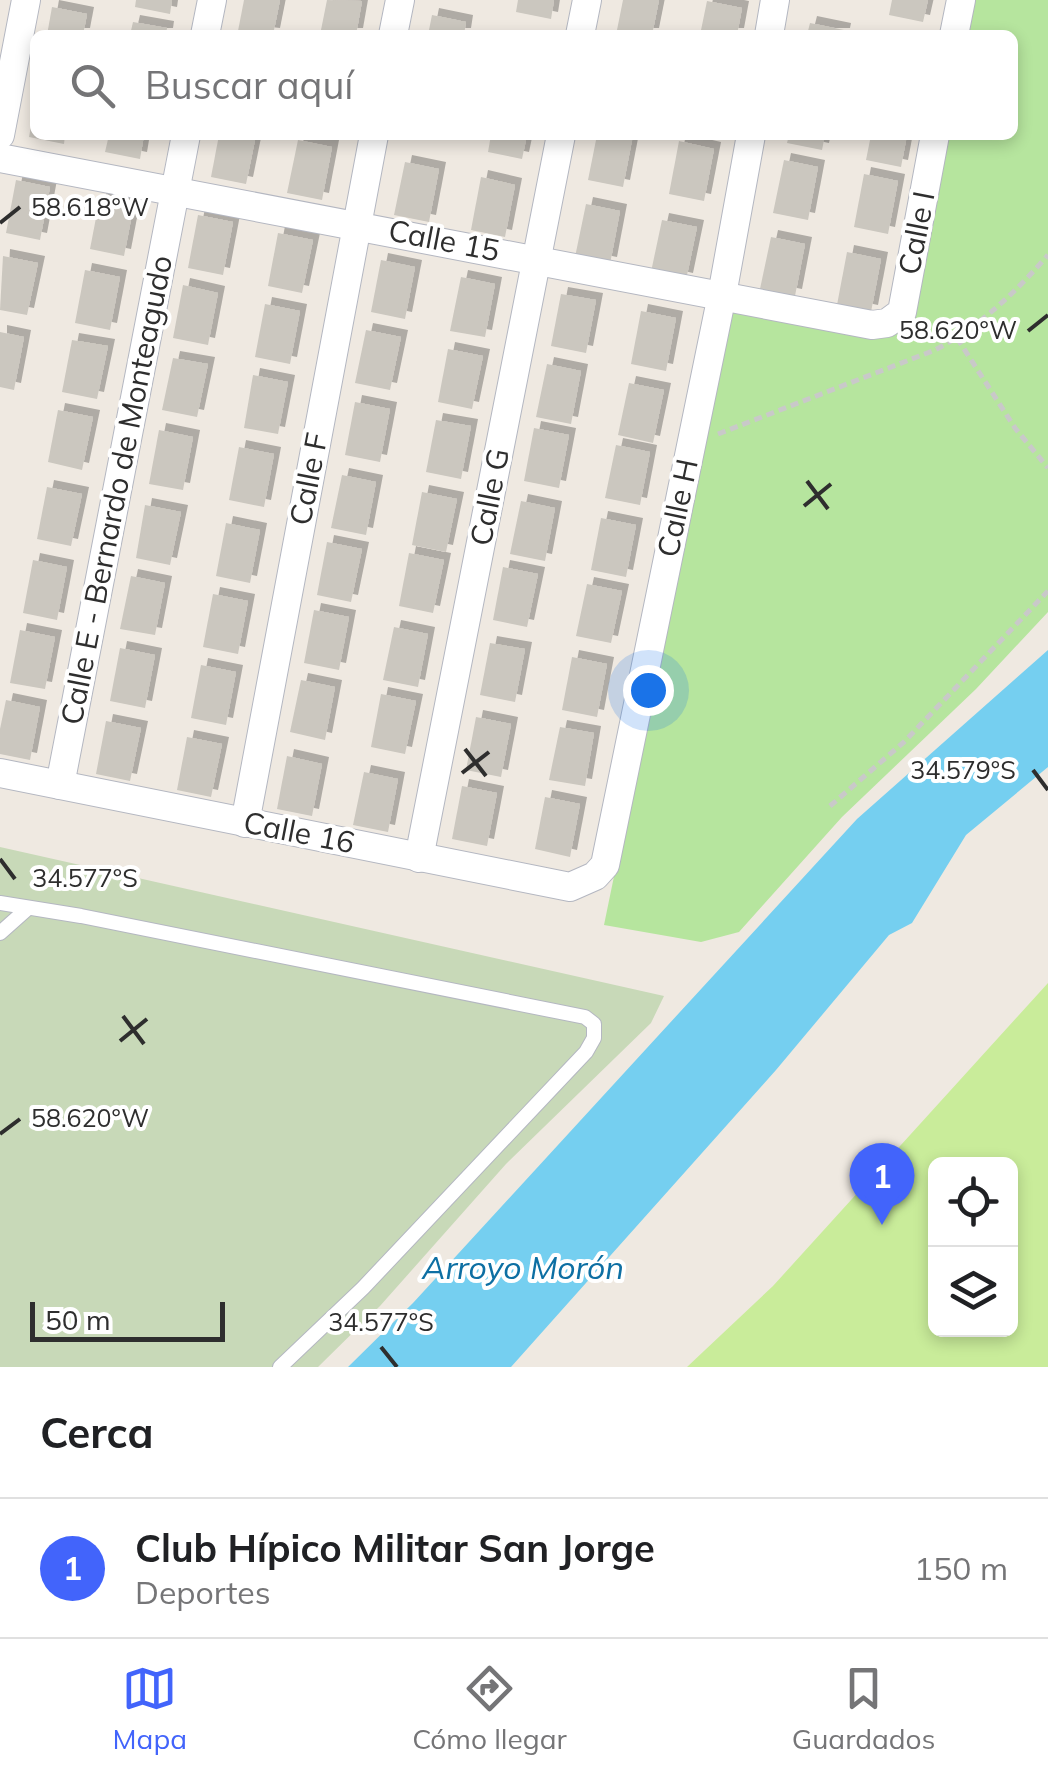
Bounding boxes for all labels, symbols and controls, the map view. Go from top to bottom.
search box [30,30,1018,140]
icon: search [65,58,120,113]
text: Buscar aquí [145,61,353,109]
street label: Calle I [889,188,943,278]
text: 58.618°W [31,191,149,222]
street label: Calle 15 [385,211,503,269]
street label: Calle E - Bernardo de Monteagudo [52,252,180,728]
text: 58.620°W [899,314,1017,345]
street label: Calle F [280,429,336,528]
street label: Calle G [461,445,517,549]
street label: Calle H [648,455,706,560]
your location [623,665,674,716]
text: 34.579°S [910,754,1016,785]
street label: Calle 16 [240,803,358,861]
text: 34.577°S [32,862,138,893]
text: 58.620°W [31,1102,149,1133]
pin: 1 [850,1142,914,1225]
map controls [928,1157,1018,1337]
button: locate [928,1157,1018,1247]
water label: Arroyo Morón [421,1247,624,1287]
button: layers [928,1247,1018,1337]
scale bar [30,1297,225,1342]
text: 50 m [45,1302,111,1337]
text: 34.577°S [328,1306,434,1337]
text: Cerca [40,1406,154,1459]
text: Club Hípico Militar San Jorge [135,1524,655,1572]
text: 1 [63,1548,82,1588]
text: 150 m [914,1548,1008,1588]
text: Deportes [135,1572,271,1612]
tab: Mapa [113,1661,187,1756]
tab: Cómo llegar [412,1661,567,1756]
tab: Guardados [792,1661,935,1756]

